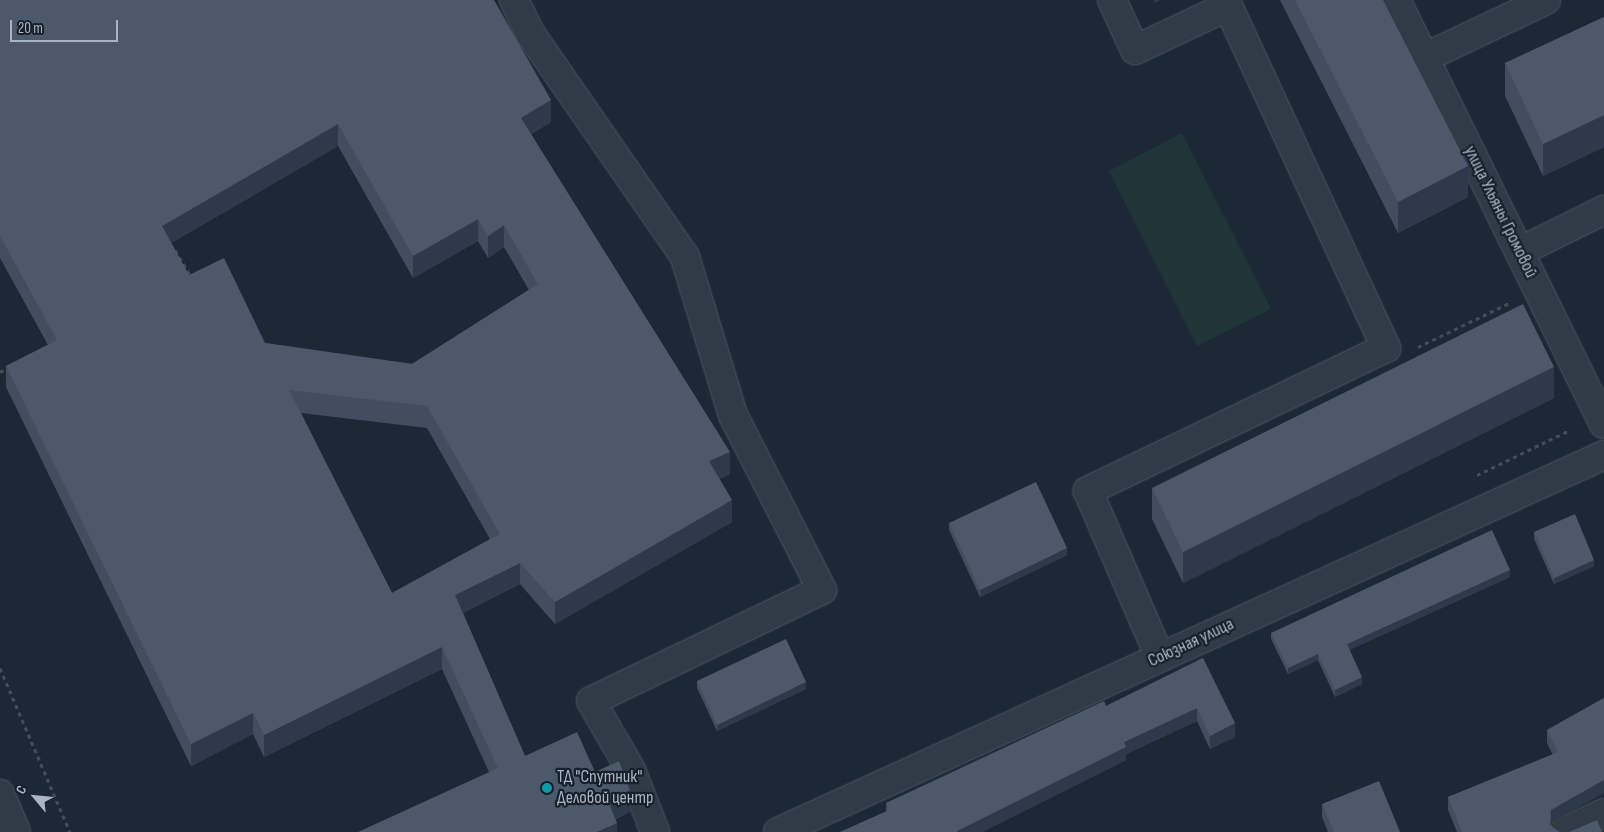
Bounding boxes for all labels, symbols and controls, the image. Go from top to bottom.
scale bar [12,10,120,42]
text: 20 m [18,19,43,38]
street label: улица Ульяны Громовой [1459,142,1541,282]
street label: Союзная улица [1145,614,1237,672]
place label: ТД "Спутник" Деловой центр [557,767,653,810]
north arrow [10,772,60,822]
marker: ТД "Спутник" Деловой центр [541,782,553,794]
text: С [12,783,31,797]

